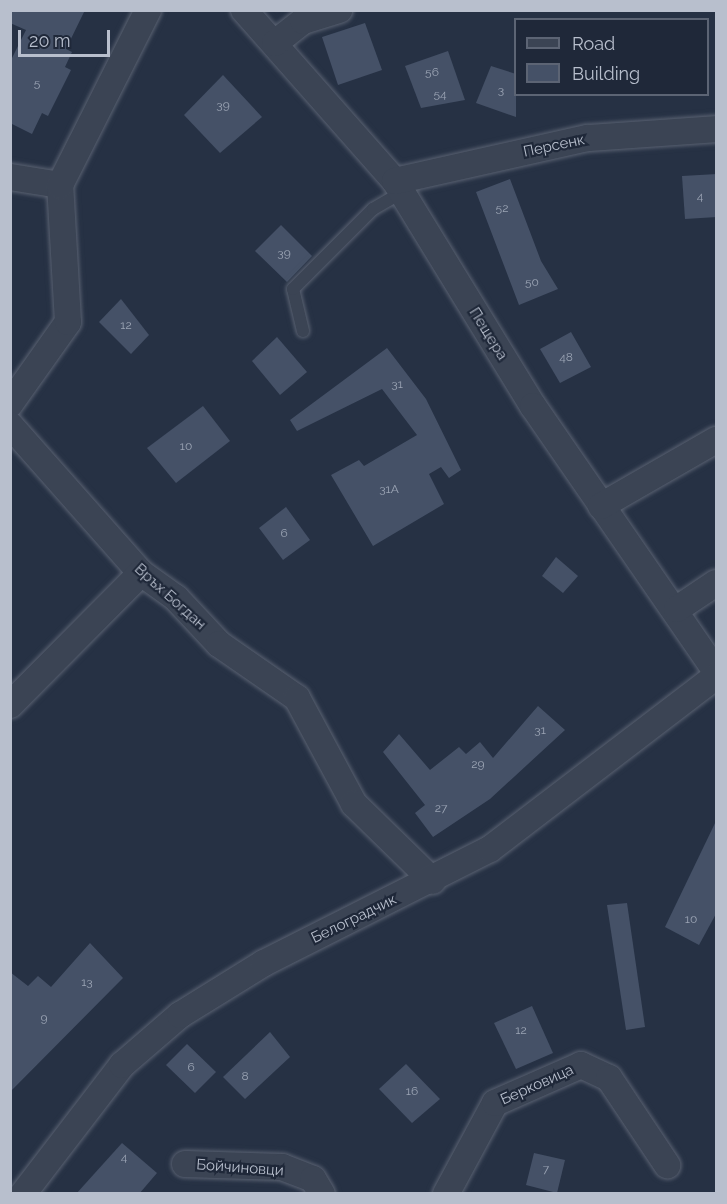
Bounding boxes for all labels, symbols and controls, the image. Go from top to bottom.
scale bar [21,18,112,56]
legend [514,18,709,96]
text: 20 m [29,30,71,51]
text: Road [572,33,615,54]
text: Building [572,63,640,84]
house number: 56 [425,66,439,80]
house number: 5 [34,77,40,91]
house number: 3 [498,84,504,98]
house number: 54 [433,88,447,102]
house number: 39 [216,99,230,113]
street label: Персенк [522,131,586,161]
house number: 4 [697,190,703,204]
house number: 52 [496,202,508,216]
house number: 39 [277,247,291,261]
house number: 50 [525,276,539,290]
street label: Пещера [465,305,511,363]
house number: 12 [120,319,132,333]
house number: 48 [559,351,573,365]
house number: 31 [391,378,403,392]
house number: 10 [180,440,192,454]
house number: 31А [379,483,399,497]
house number: 6 [280,527,288,541]
street label: Връх Богдан [131,560,209,634]
house number: 31 [534,724,546,738]
house number: 29 [471,758,485,772]
house number: 27 [435,802,447,816]
street label: Белоградчик [308,891,400,947]
house number: 10 [685,913,697,927]
house number: 13 [81,976,93,990]
house number: 9 [40,1012,48,1026]
house number: 12 [515,1024,527,1038]
house number: 6 [187,1061,195,1075]
street label: Берковица [498,1061,576,1109]
house number: 8 [241,1070,249,1084]
house number: 16 [406,1085,418,1099]
house number: 4 [121,1151,127,1165]
street label: Бойчиновци [196,1156,284,1180]
house number: 7 [543,1163,549,1177]

